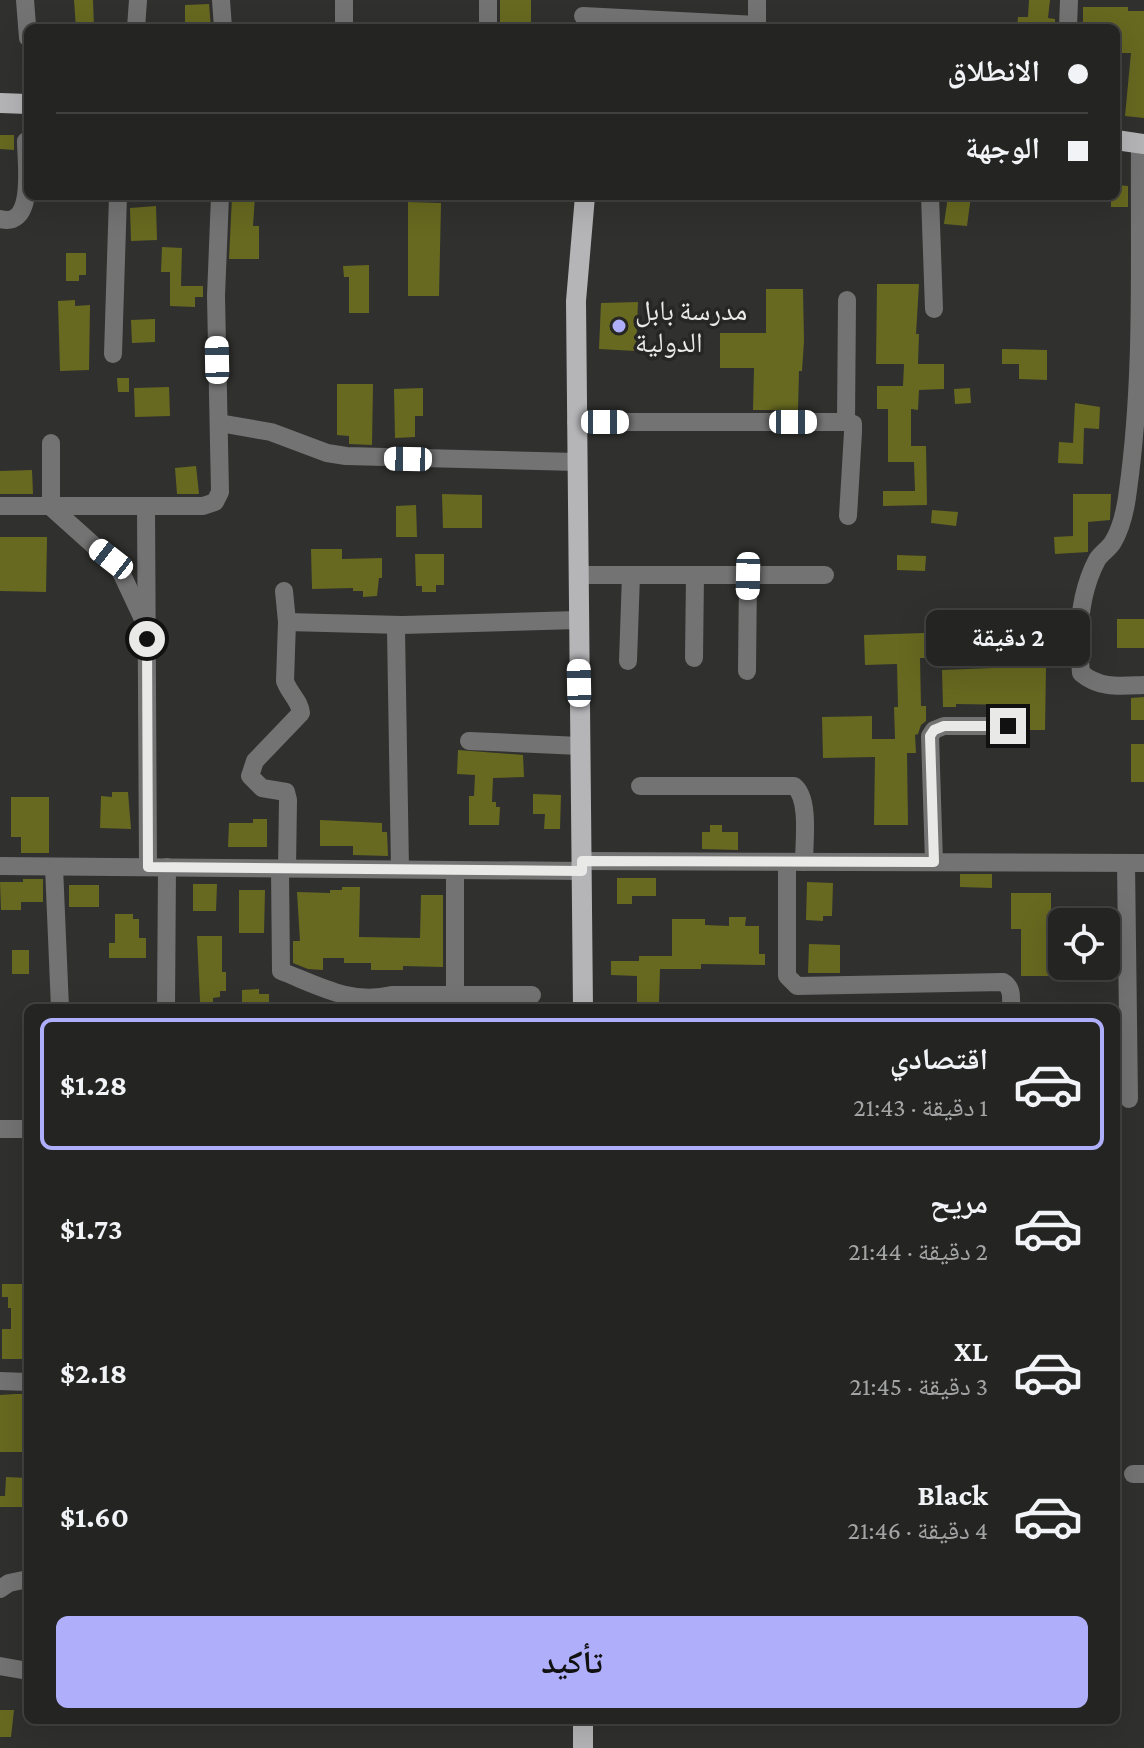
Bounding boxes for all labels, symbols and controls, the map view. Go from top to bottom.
text: الانطلاق [947,54,1040,87]
text: الوجهة [965,131,1040,164]
place label: مدرسة بابل الدولية [635,295,747,358]
marker: مدرسة بابل الدولية [610,317,628,335]
car [205,336,229,384]
car [581,410,629,434]
car [769,410,817,434]
car [384,447,432,471]
car [85,535,137,583]
car [736,552,760,600]
callout: 2 دقيقة [926,610,1090,666]
route start [129,621,165,657]
text: 2 دقيقة [972,623,1044,652]
car [567,659,591,707]
route end [990,708,1026,744]
map controls [1048,908,1120,980]
button: locate [1048,908,1120,980]
text: اقتصادي [890,1042,988,1075]
icon: car [1012,1048,1084,1120]
text: $1.28 [60,1068,127,1101]
text: 1 دقيقة · 21:43 [853,1093,988,1122]
text: مريح [930,1186,988,1219]
icon: car [1012,1192,1084,1264]
text: $1.73 [60,1212,123,1245]
text: 2 دقيقة · 21:44 [848,1237,988,1266]
text: XL [954,1334,988,1367]
icon: car [1012,1336,1084,1408]
text: $2.18 [60,1356,127,1389]
text: 3 دقيقة · 21:45 [850,1372,988,1401]
text: Black [917,1478,988,1511]
icon: car [1012,1480,1084,1552]
text: $1.60 [60,1500,129,1533]
text: 4 دقيقة · 21:46 [848,1516,988,1545]
button: تأكيد [56,1616,1088,1708]

